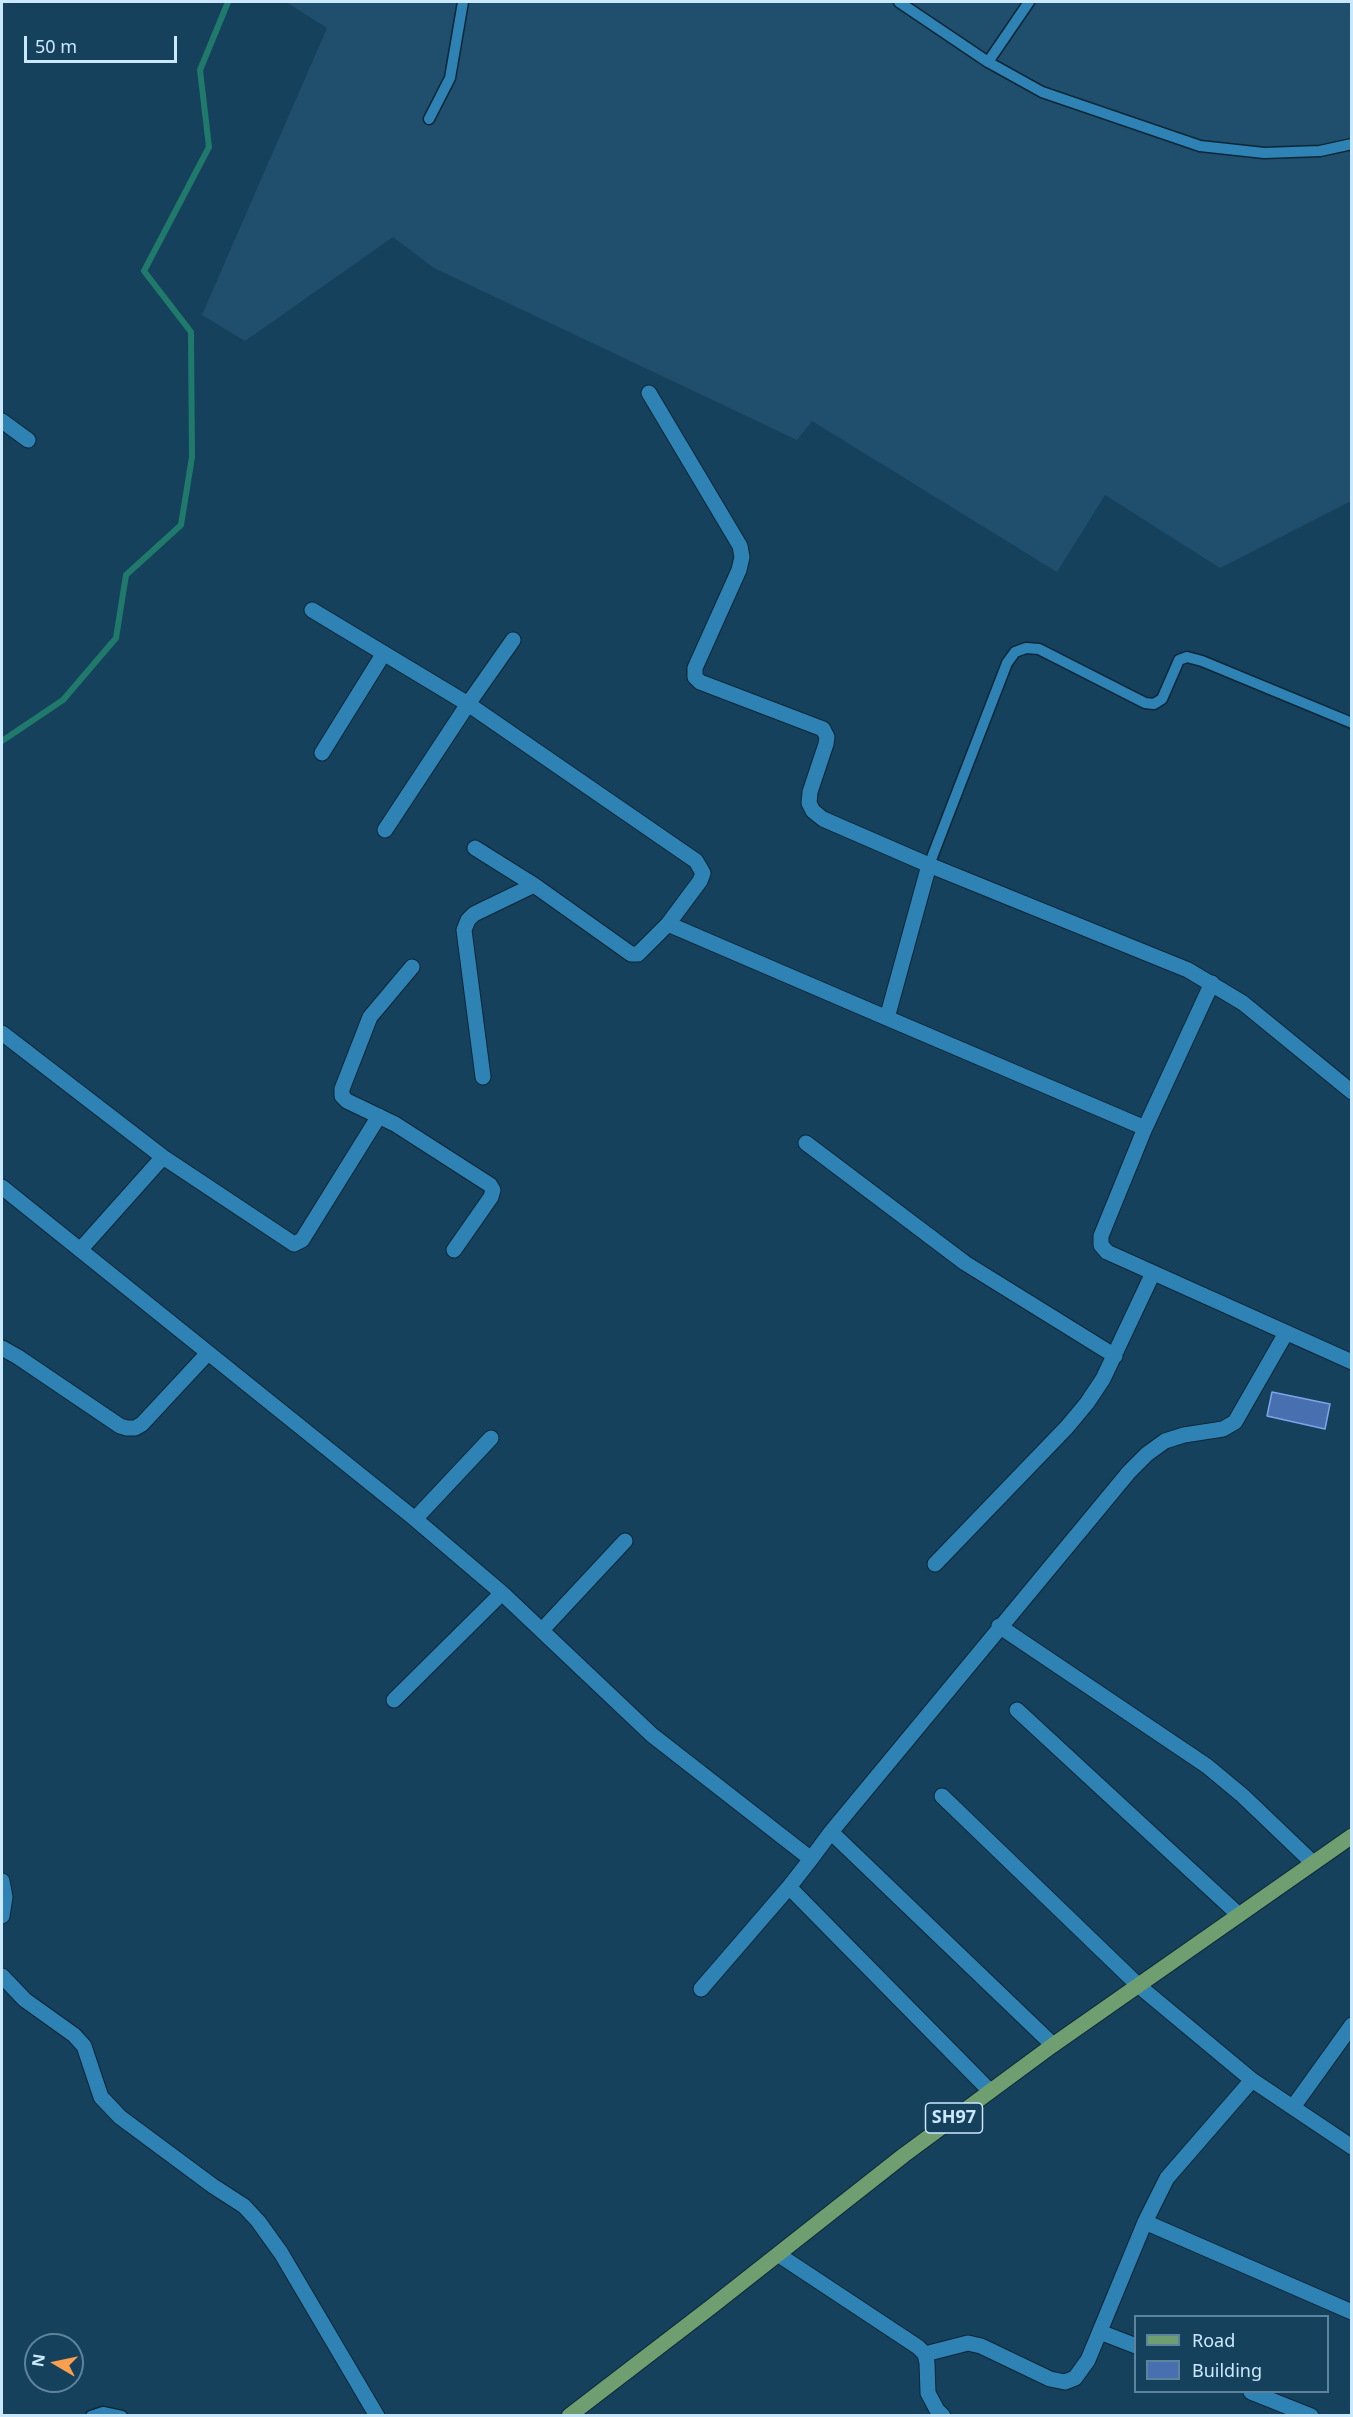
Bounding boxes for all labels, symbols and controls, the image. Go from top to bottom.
scale bar [27,24,180,62]
text: 50 m [35,34,77,58]
road number: SH97 [926,2103,982,2133]
legend [1134,2315,1329,2393]
text: Road [1192,2328,1235,2352]
north arrow [24,2333,84,2393]
text: N [26,2352,50,2369]
text: Building [1192,2358,1262,2382]

